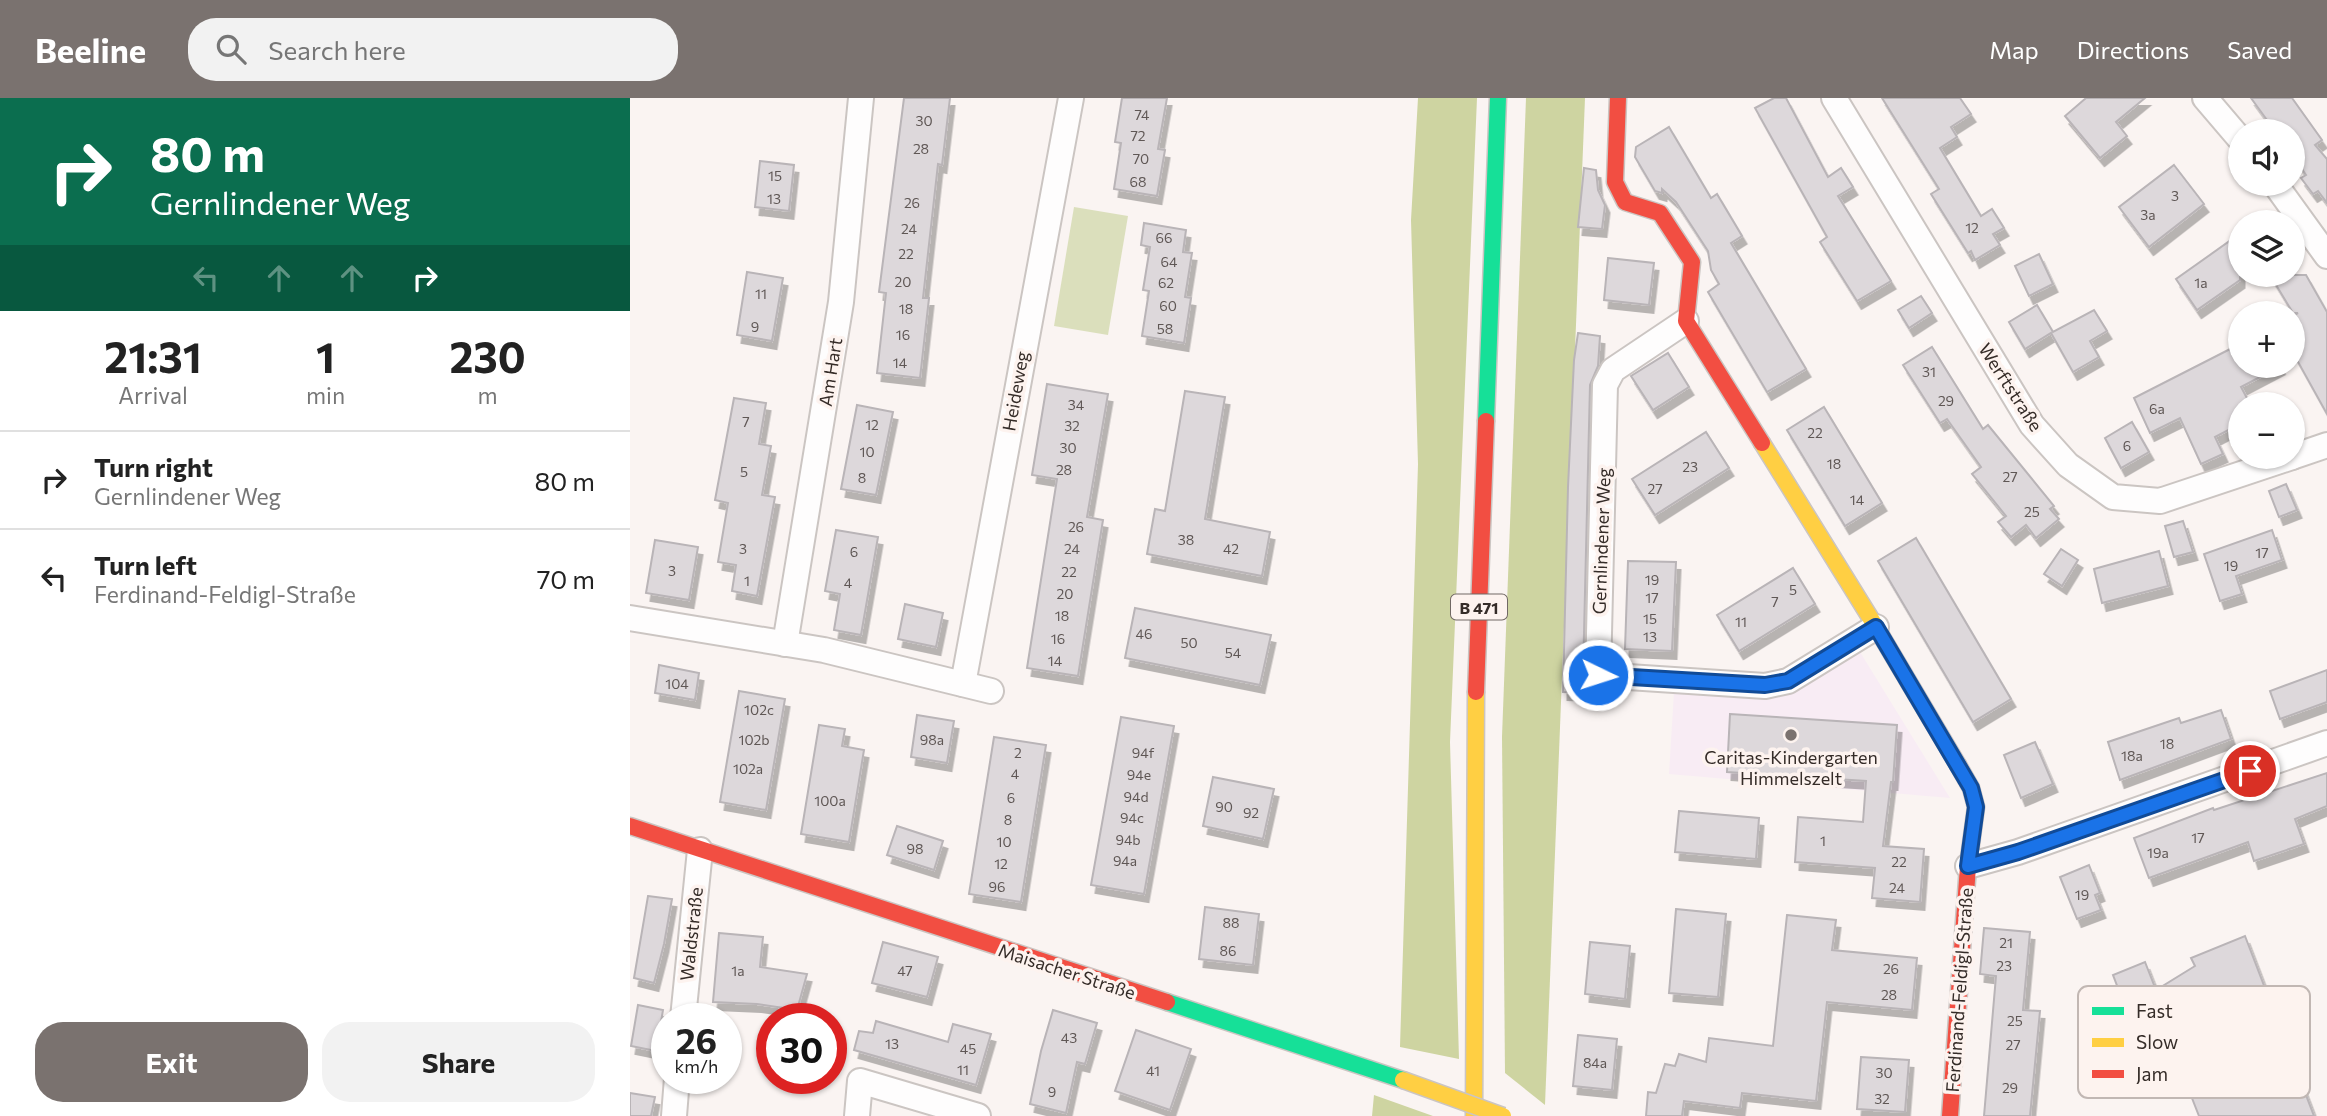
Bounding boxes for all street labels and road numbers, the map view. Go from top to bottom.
street label: Am Hart [814,336,846,408]
street label: Werftstraße [1974,339,2048,435]
street label: Heideweg [997,349,1033,433]
street label: Gernlindener Weg [1587,467,1615,615]
road number: B 471 [1451,594,1507,620]
street label: Waldstraße [675,886,707,982]
street label: Ferdinand-Feldigl-Straße [1941,887,1977,1093]
street label: Maisacher Straße [996,938,1138,1004]

